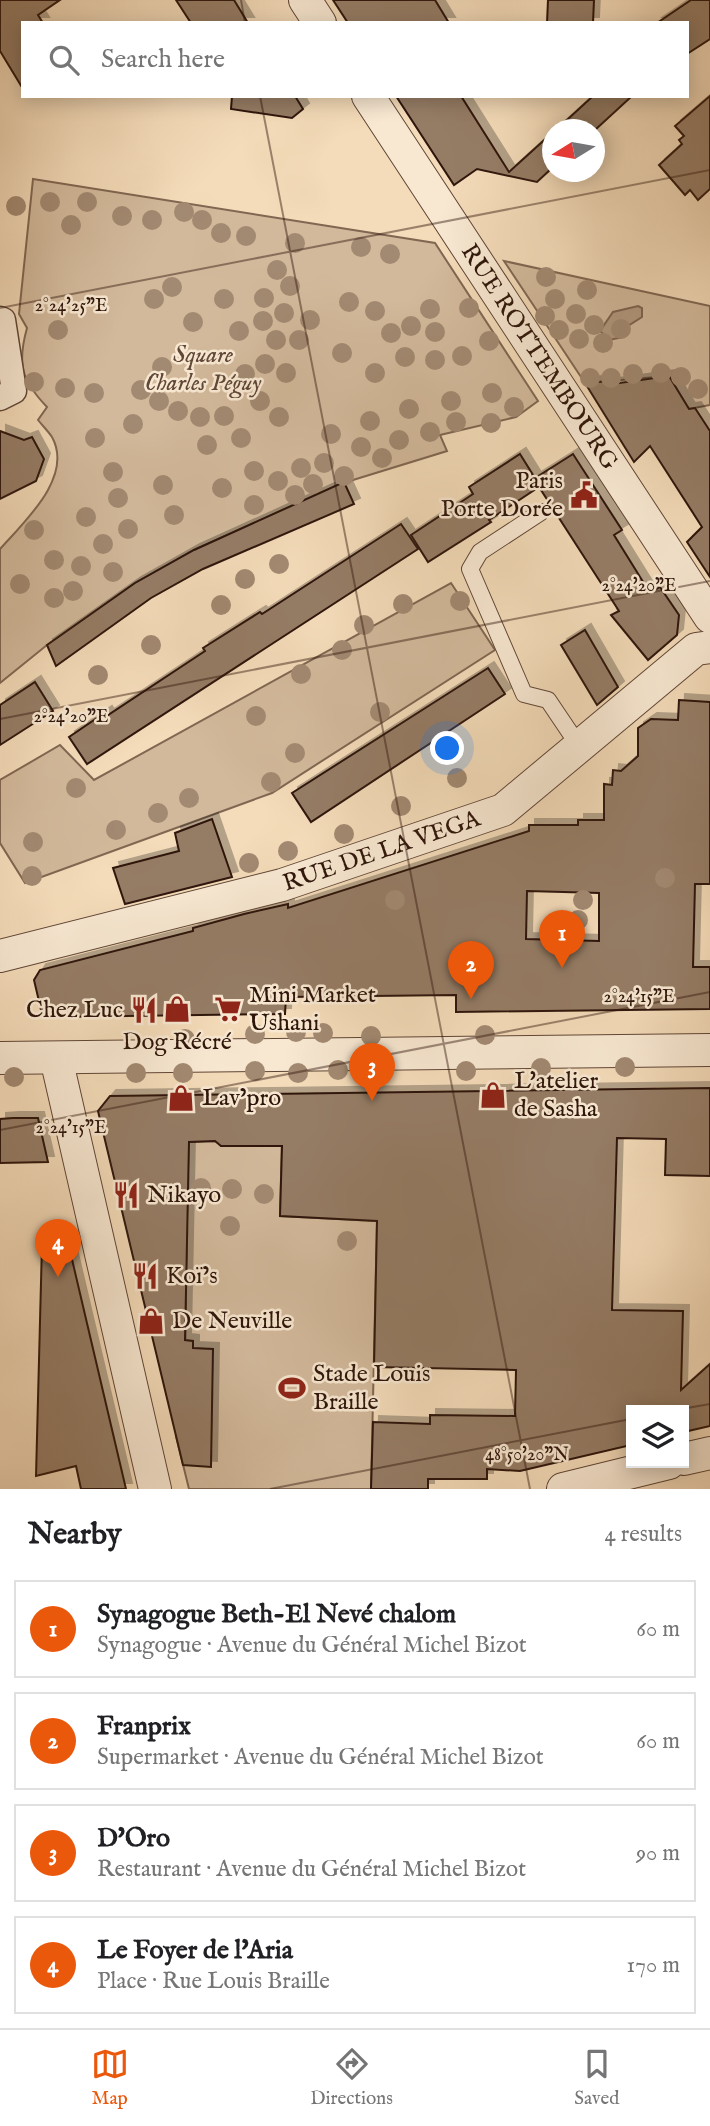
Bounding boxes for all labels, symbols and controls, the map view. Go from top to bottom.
search box [21,21,689,98]
icon: search [45,41,83,79]
text: Search here [101,43,225,76]
north arrow [542,119,605,182]
street label: RUE ROTTEMBOURG [454,238,625,476]
text: 2°24'25"E [35,295,107,318]
park label: Square Charles Péguy [145,340,262,399]
place label: Paris Porte Dorée [440,466,563,525]
public building icon: Paris Porte Dorée [569,480,599,510]
text: 2°24'20"E [601,575,677,598]
text: 2°24'20"E [33,706,109,729]
your location [430,731,464,765]
street label: RUE DE LA VEGA [279,803,485,899]
pin: 1 [539,910,585,968]
pin: 2 [448,941,494,999]
place label: Mini Market Ushani [249,980,376,1039]
text: 2°24'15"E [603,986,675,1009]
shop icon: Dog Récré [162,994,192,1024]
supermarket icon: Mini Market Ushani [213,994,243,1024]
place label: Chez Luc [26,995,123,1026]
restaurant icon: Chez Luc [129,995,159,1025]
place label: Dog Récré [122,1027,232,1058]
pin: 3 [349,1043,395,1101]
place label: L'atelier de Sasha [514,1066,598,1125]
shop icon: L'atelier de Sasha [478,1080,508,1110]
shop icon: Lav’pro [166,1083,196,1113]
place label: Lav’pro [202,1083,281,1114]
text: 2°24'15"E [35,1117,107,1140]
restaurant icon: Nikayo [111,1180,141,1210]
place label: Nikayo [147,1180,221,1211]
pin: 4 [35,1219,81,1277]
restaurant icon: Koï’s [130,1261,160,1291]
place label: Koï’s [166,1261,218,1292]
shop icon: De Neuville [136,1306,166,1336]
place label: De Neuville [172,1306,292,1337]
place label: Stade Louis Braille [313,1359,430,1418]
sports icon: Stade Louis Braille [277,1373,307,1403]
map controls [626,1405,689,1468]
button: layers [626,1405,689,1468]
text: 48°50'20"N [485,1444,569,1467]
text: Nearby [28,1516,121,1554]
text: 4 results [604,1520,682,1549]
text: Synagogue Beth-El Nevé chalom [97,1598,456,1631]
text: 1 [49,1615,57,1644]
text: 60 m [636,1615,680,1644]
text: Synagogue · Avenue du Général Michel Bizot [97,1631,527,1660]
text: Franprix [97,1710,191,1743]
text: 2 [48,1727,58,1756]
text: 60 m [636,1727,680,1756]
text: Supermarket · Avenue du Général Michel Bizot [97,1743,544,1772]
text: D'Oro [97,1822,170,1855]
text: 3 [49,1839,57,1868]
text: 90 m [636,1839,680,1868]
text: Restaurant · Avenue du Général Michel Bizot [97,1855,526,1884]
text: Le Foyer de l'Aria [97,1934,293,1967]
text: 4 [47,1951,59,1980]
text: 170 m [627,1951,680,1980]
text: Place · Rue Louis Braille [97,1967,330,1996]
tab: Map [91,2045,129,2111]
tab: Directions [310,2045,393,2111]
tab: Saved [574,2045,619,2111]

